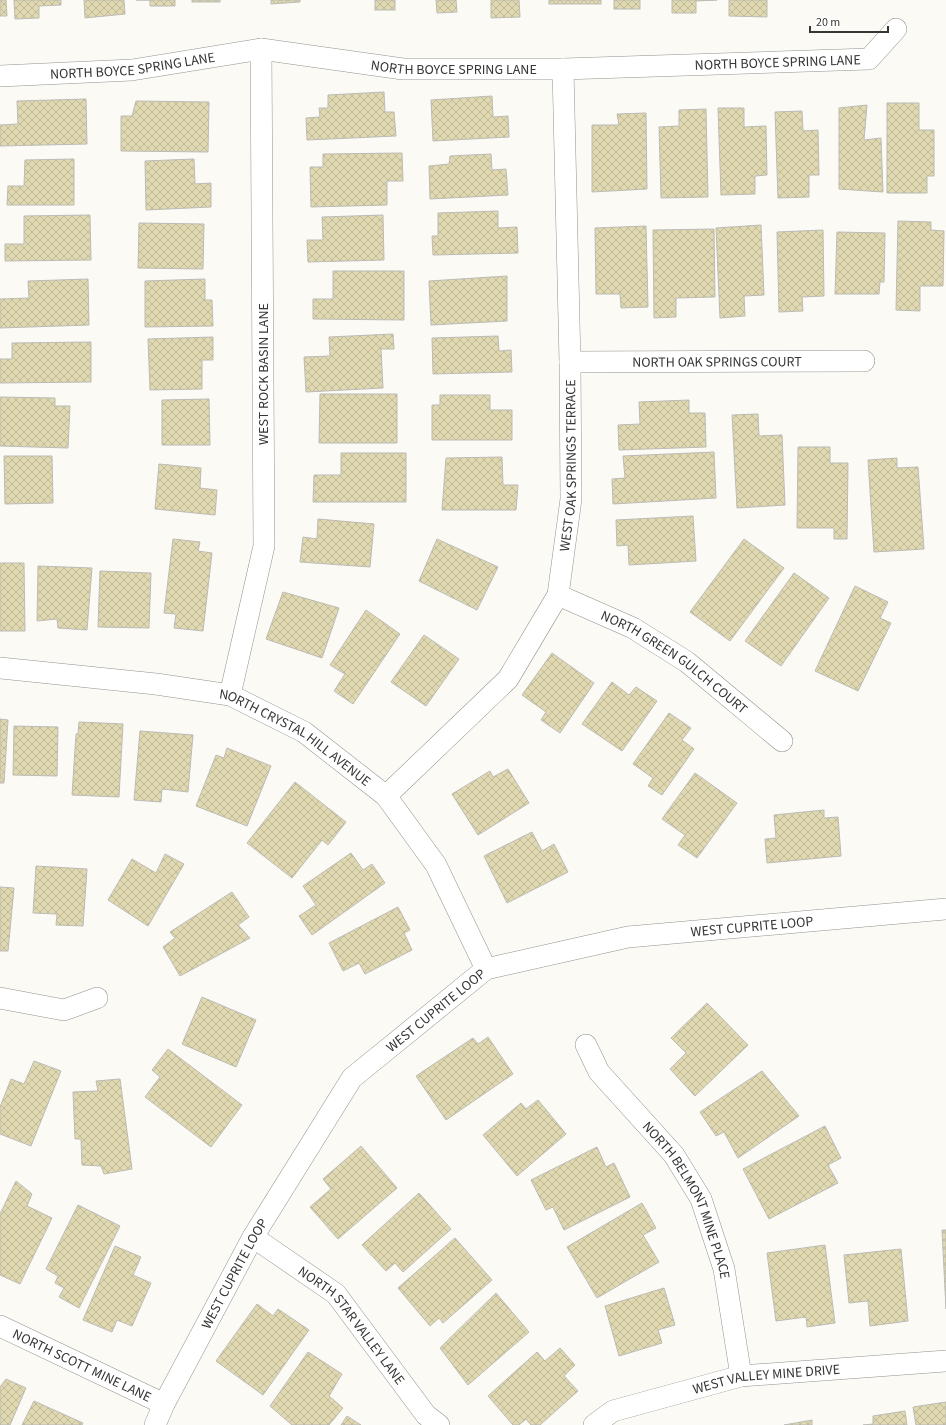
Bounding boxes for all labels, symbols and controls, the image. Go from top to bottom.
scale bar [810,8,888,34]
text: 20 m [816,14,840,31]
street label: NORTH BOYCE SPRING LANE [50,48,217,85]
street label: NORTH BOYCE SPRING LANE [694,50,861,76]
street label: NORTH BOYCE SPRING LANE [370,56,537,80]
street label: WEST ROCK BASIN LANE [254,303,274,445]
street label: NORTH OAK SPRINGS COURT [632,352,802,373]
street label: WEST OAK SPRINGS TERRACE [555,379,582,553]
street label: NORTH GREEN GULCH COURT [597,606,752,720]
street label: NORTH CRYSTAL HILL AVENUE [218,685,375,792]
street label: WEST CUPRITE LOOP [690,912,814,942]
street label: WEST CUPRITE LOOP [382,964,490,1057]
street label: NORTH BELMONT MINE PLACE [637,1117,734,1280]
street label: WEST CUPRITE LOOP [197,1215,273,1333]
street label: NORTH STAR VALLEY LANE [294,1262,409,1389]
street label: NORTH SCOTT MINE LANE [9,1324,154,1408]
street label: WEST VALLEY MINE DRIVE [691,1360,841,1400]

